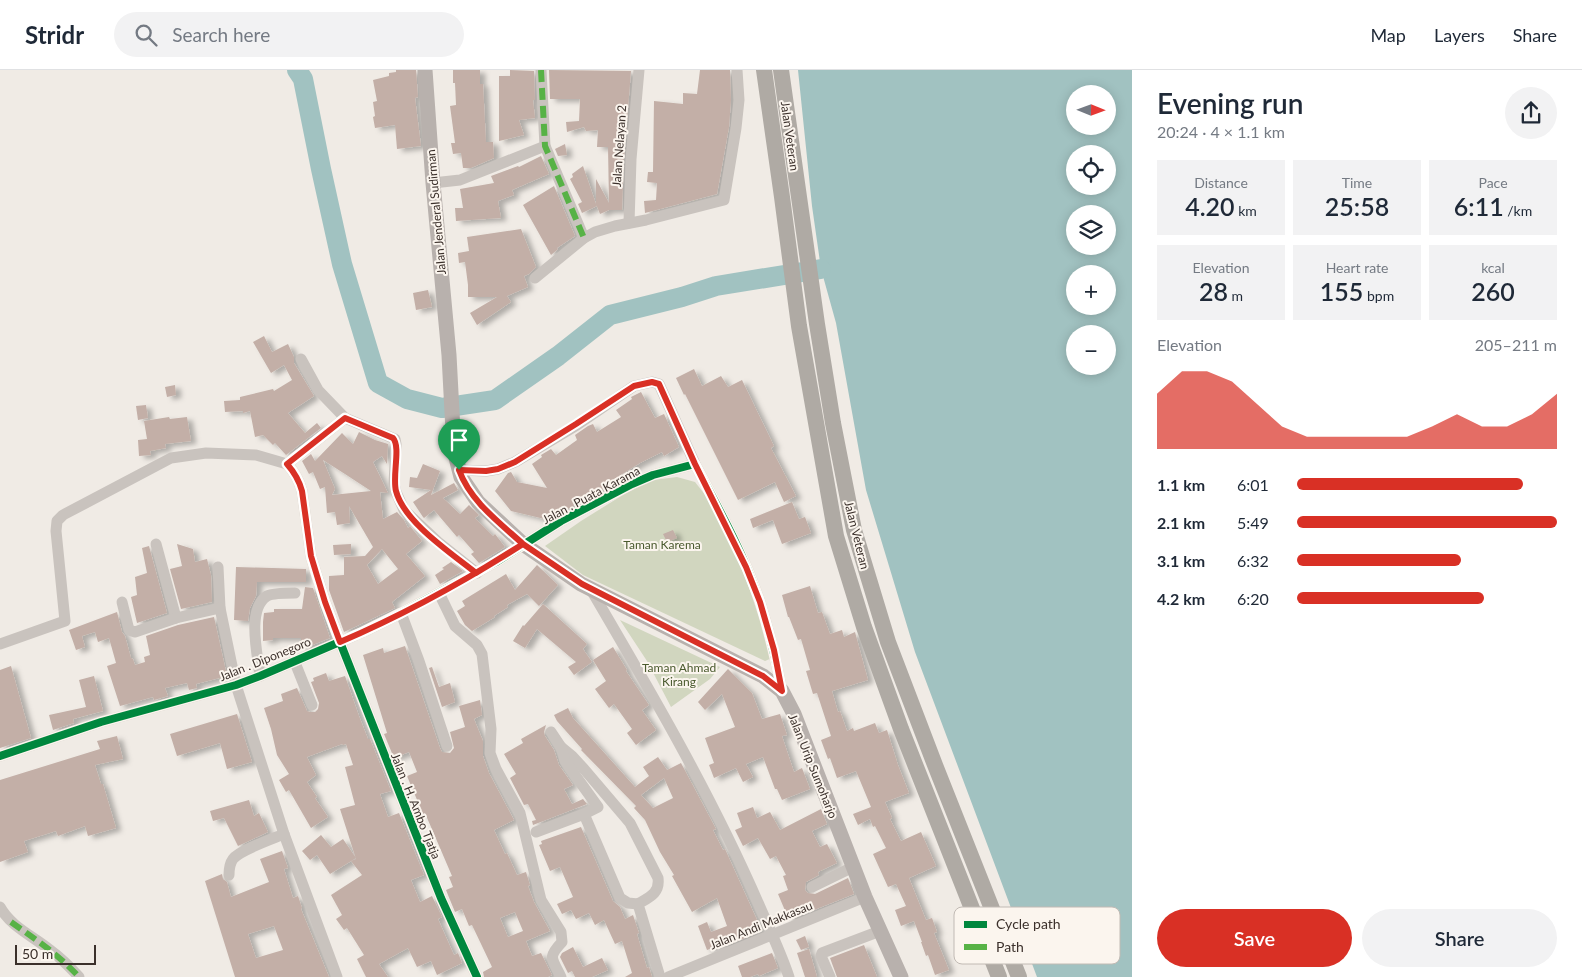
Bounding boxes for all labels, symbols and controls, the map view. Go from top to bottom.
search box [114,12,464,57]
text: Stridr [25,20,84,49]
icon: search [132,21,160,49]
text: Search here [172,23,270,46]
text: Map [1370,24,1406,46]
text: Layers [1434,24,1485,46]
text: Share [1513,24,1557,46]
north arrow [1066,85,1116,135]
map controls [1066,85,1116,375]
text: Evening run [1157,86,1303,120]
button: share [1505,87,1557,139]
street label: Jalan Veteran [778,100,802,172]
street label: Jalan Nelayan 2 [609,105,629,187]
text: 20:24 · 4 × 1.1 km [1157,122,1285,141]
button: locate [1066,145,1116,195]
street label: Jalan Jenderal Sudirman [423,149,449,275]
text: Distance [1194,174,1248,191]
text: Time [1342,174,1372,191]
text: Pace [1478,174,1508,191]
text: 4.20 [1185,191,1235,221]
text: 25:58 [1325,191,1389,221]
text: 6:11 [1454,191,1504,221]
text: km [1235,202,1257,219]
text: /km [1504,202,1532,219]
button: layers [1066,205,1116,255]
text: Elevation [1193,259,1249,276]
text: Heart rate [1326,259,1388,276]
text: kcal [1481,259,1505,276]
button: + [1066,265,1116,315]
text: 28 [1199,276,1228,306]
text: 155 [1320,276,1363,306]
text: 260 [1471,276,1515,306]
text: m [1228,287,1243,304]
text: bpm [1363,287,1394,304]
button: − [1066,325,1116,375]
text: Elevation [1157,335,1222,354]
text: 205–211 m [1475,335,1557,354]
pin [438,419,480,470]
icon: arrive [445,426,473,454]
street label: Jalan . Puata Karama [540,463,642,527]
text: 1.1 km [1157,475,1205,494]
text: 6:01 [1237,475,1269,494]
street label: Jalan Veteran [841,499,873,571]
text: 2.1 km [1157,513,1205,532]
text: 5:49 [1237,513,1269,532]
park label: Taman Karema [623,537,701,552]
text: 3.1 km [1157,551,1205,570]
text: 6:32 [1237,551,1269,570]
text: 4.2 km [1157,589,1205,608]
text: 6:20 [1237,589,1269,608]
street label: Jalan . Diponegoro [217,634,313,684]
park label: Taman Ahmad Kirang [642,660,716,689]
street label: Jalan Urip Sumoharjo [785,711,841,821]
street label: Jalan . H. Ambo Tjatja [388,751,444,861]
street label: Jalan Andi Makkasau [707,898,815,952]
legend [954,907,1120,964]
button: Save [1157,909,1352,967]
button: Share [1362,909,1557,967]
text: Cycle path [996,915,1061,932]
text: Path [996,938,1024,955]
scale bar [15,942,96,965]
text: 50 m [22,945,53,962]

